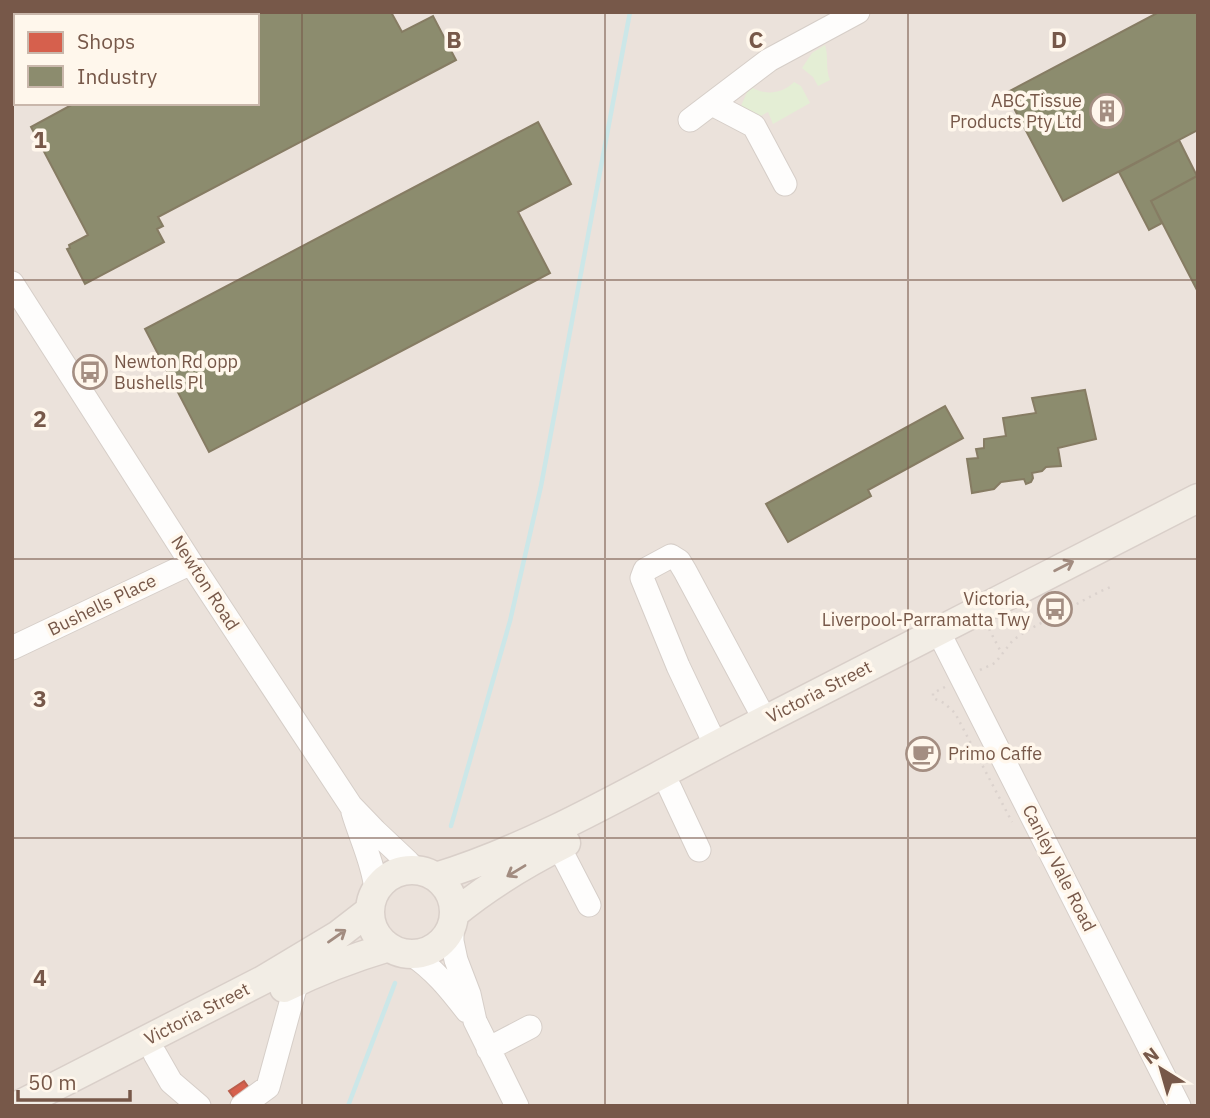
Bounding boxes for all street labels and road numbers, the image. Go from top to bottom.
street label: Newton Road [166,531,245,635]
street label: Bushells Place [44,568,160,641]
street label: Victoria Street [762,655,875,728]
street label: Canley Vale Road [1018,800,1101,935]
street label: Victoria Street [140,977,253,1050]

